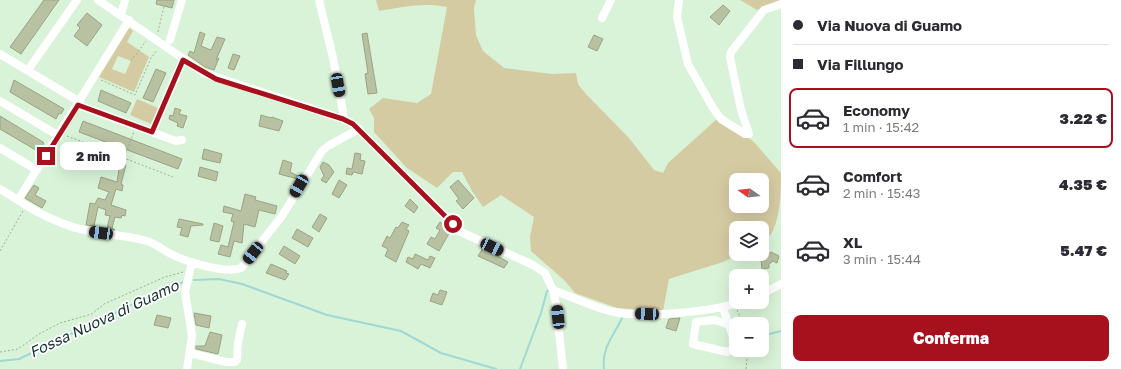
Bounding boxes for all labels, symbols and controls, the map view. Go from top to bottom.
text: Via Nuova di Guamo [817,16,962,34]
text: Via Fillungo [817,55,904,73]
car [330,72,346,98]
icon: car [795,100,831,136]
text: Economy [843,101,910,119]
text: 3.22 € [1059,109,1107,127]
text: 1 min · 15:42 [843,119,919,135]
callout: 2 min [60,142,126,170]
route end [37,147,55,165]
text: 2 min [76,148,110,164]
icon: car [795,166,831,202]
text: Comfort [843,167,902,185]
car [288,173,310,199]
north arrow [729,173,769,213]
map controls [729,173,769,357]
text: 4.35 € [1059,175,1107,193]
text: 2 min · 15:43 [843,185,920,201]
route start [444,215,462,233]
button: layers [729,221,769,261]
car [88,225,114,241]
icon: car [795,232,831,268]
text: XL [843,233,862,251]
car [479,236,505,258]
car [241,240,265,266]
text: 5.47 € [1060,241,1107,259]
text: 3 min · 15:44 [843,251,921,267]
button: + [729,269,769,309]
water label: Fossa Nuova di Guamo [26,275,182,361]
car [551,304,565,330]
car [635,307,659,321]
button: Conferma [793,315,1109,361]
button: − [729,317,769,357]

